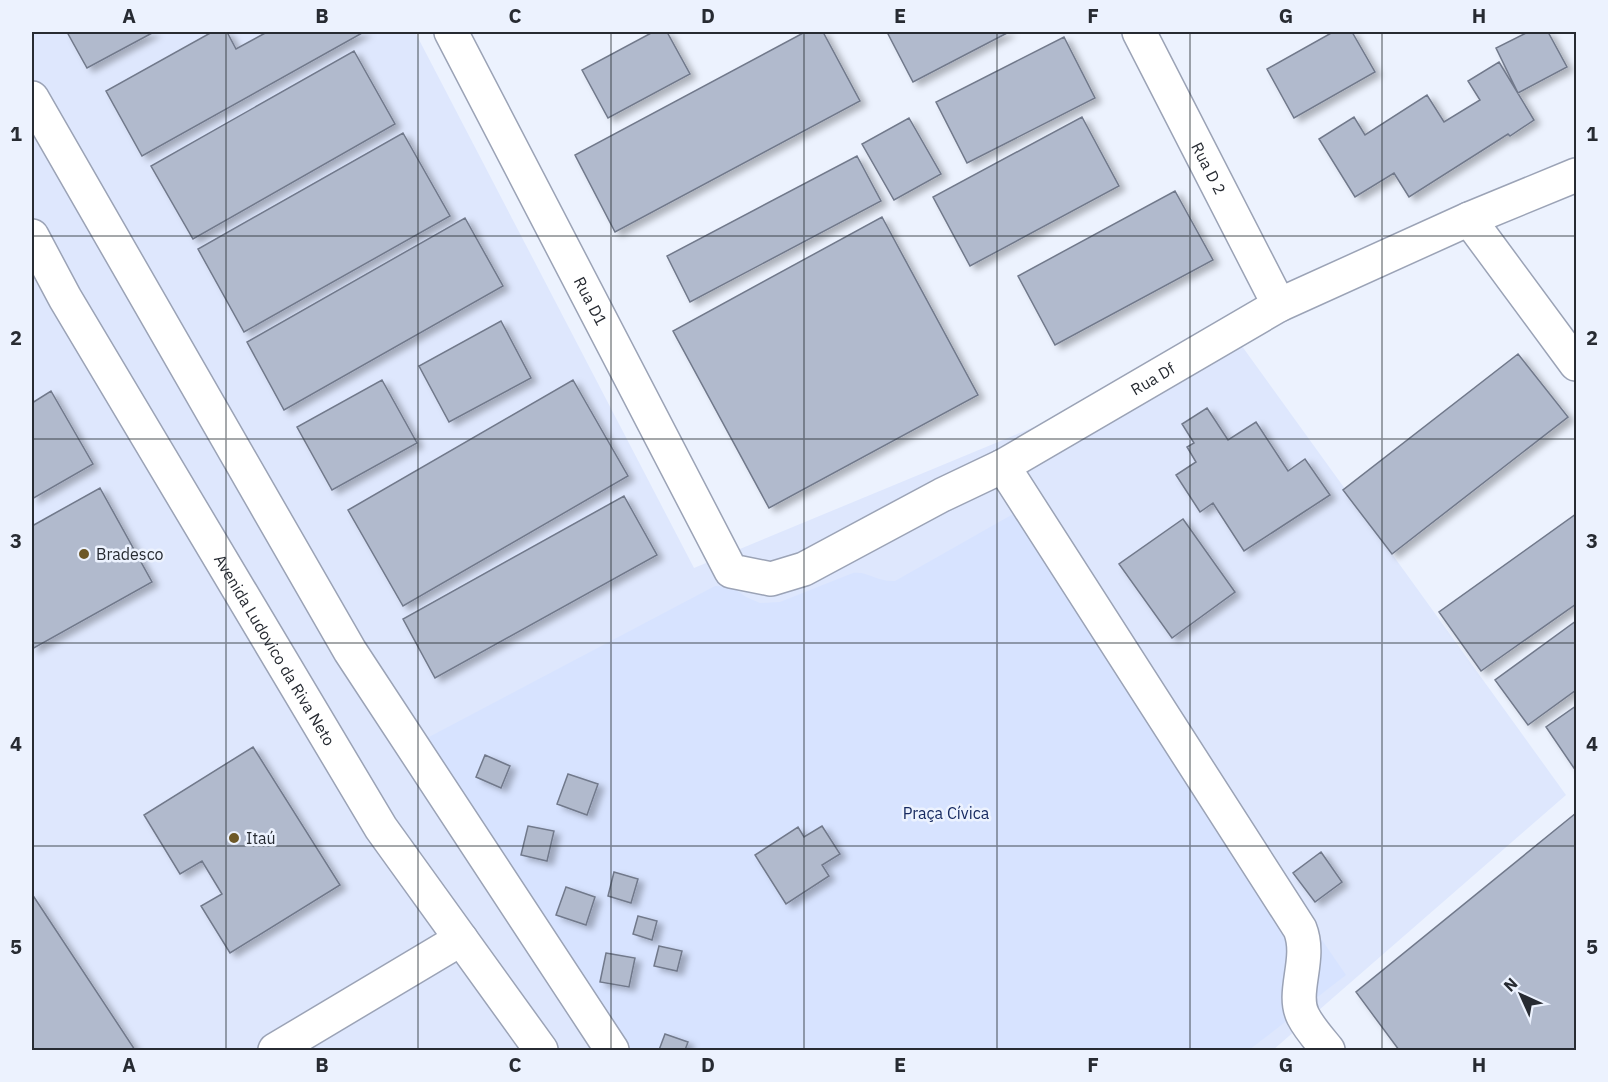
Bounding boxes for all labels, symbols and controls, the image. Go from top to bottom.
text: A [122,2,136,29]
text: B [315,2,329,29]
text: C [508,2,522,29]
text: D [701,2,715,29]
text: E [894,2,906,29]
text: F [1087,2,1099,29]
text: G [1279,2,1293,29]
text: H [1472,2,1486,29]
text: 1 [10,120,22,147]
text: 1 [1586,120,1598,147]
street label: Rua D 2 [1187,139,1230,198]
street label: Rua D1 [570,273,612,329]
text: 2 [10,324,22,351]
text: 2 [1586,324,1598,351]
street label: Rua Df [1127,358,1178,399]
text: 3 [10,527,22,554]
text: 3 [1586,527,1598,554]
place label: Bradesco [96,544,164,564]
marker: Bradesco [77,547,91,561]
street label: Avenida Ludovico da Riva Neto [210,551,340,749]
text: 4 [10,730,22,757]
text: 4 [1586,730,1598,757]
park label: Praça Cívica [903,803,990,823]
place label: Itaú [246,828,276,848]
marker: Itaú [227,831,241,845]
text: 5 [10,933,22,960]
text: 5 [1586,933,1598,960]
north arrow [1491,965,1551,1025]
text: N [1499,973,1522,996]
text: A [122,1051,136,1078]
text: B [315,1051,329,1078]
text: C [508,1051,522,1078]
text: D [701,1051,715,1078]
text: E [894,1051,906,1078]
text: F [1087,1051,1099,1078]
text: G [1279,1051,1293,1078]
text: H [1472,1051,1486,1078]

